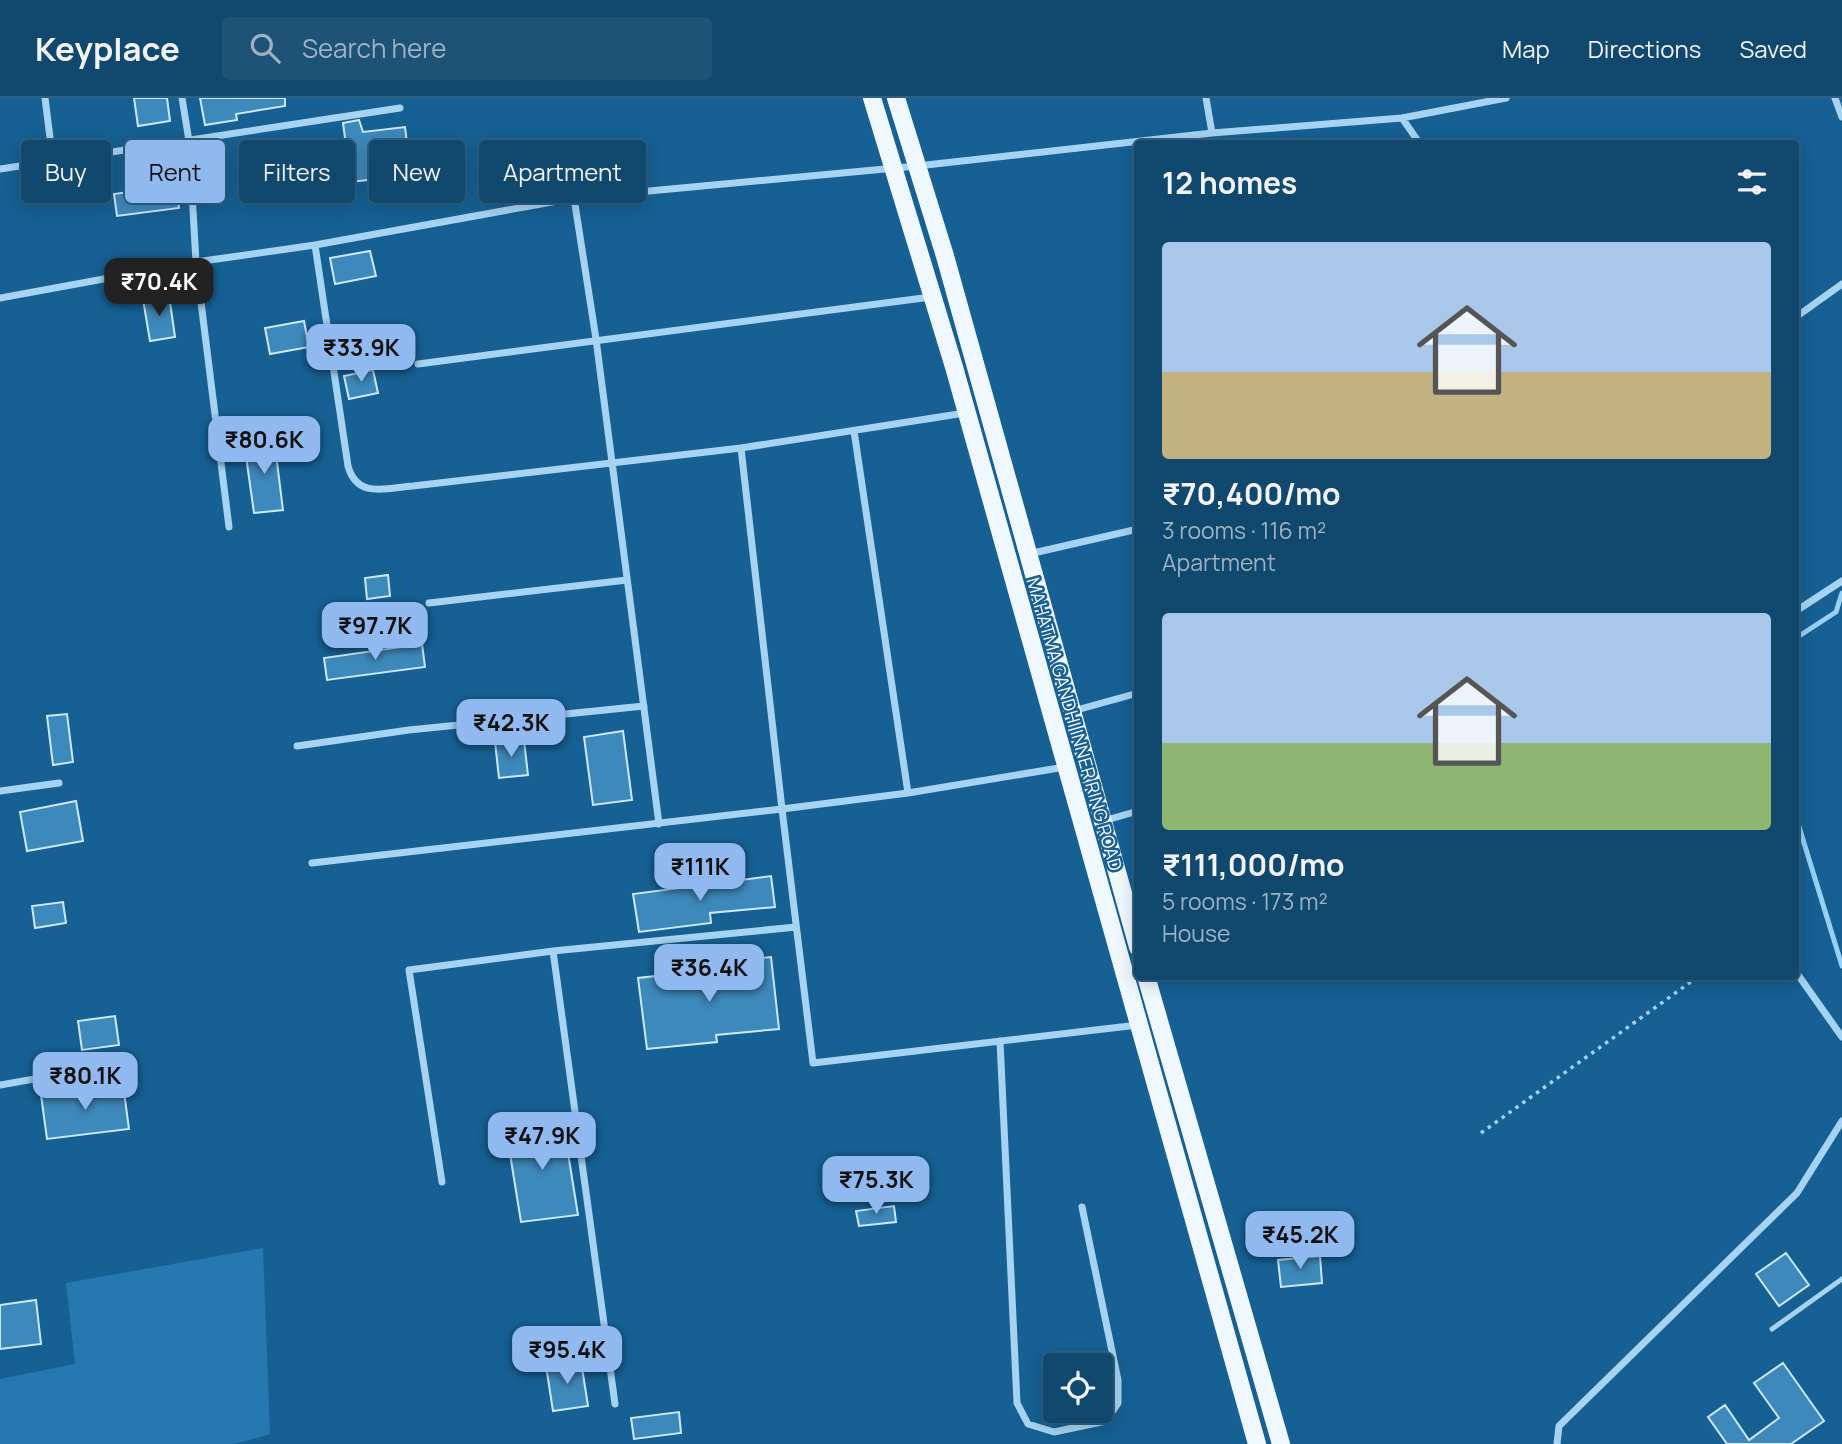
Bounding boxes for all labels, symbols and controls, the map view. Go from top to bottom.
search box [222,17,712,80]
text: Keyplace [35,26,180,71]
icon: search [246,29,284,67]
text: Search here [302,30,447,66]
text: Map [1502,32,1550,65]
text: Directions [1588,32,1701,65]
text: Saved [1739,32,1807,65]
chip: Buy [21,140,111,203]
chip: Rent [125,140,225,203]
chip: Filters [239,140,355,203]
chip: New [369,140,465,203]
chip: Apartment [479,140,646,203]
text: 12 homes [1162,162,1297,203]
icon: filters [1733,163,1771,201]
pin: ₹70.4K [102,258,216,318]
text: ₹70.4K [120,265,198,297]
icon: home [1404,287,1530,413]
pin: ₹33.9K [304,324,418,384]
text: ₹33.9K [322,331,400,363]
pin: ₹80.6K [207,416,321,476]
text: ₹80.6K [224,423,304,455]
text: ₹70,400/mo [1162,473,1340,514]
text: 3 rooms · 116 m² [1162,514,1326,546]
text: Apartment [1162,546,1276,578]
street label: MAHATMA GANDHI INNER RING ROAD [1022,575,1128,873]
pin: ₹97.7K [318,602,432,662]
text: ₹97.7K [338,609,412,641]
icon: home [1404,658,1530,784]
pin: ₹42.3K [454,700,568,759]
text: ₹42.3K [472,706,550,738]
pin: ₹111K [651,844,749,903]
text: ₹111,000/mo [1162,844,1344,885]
text: ₹111K [670,850,730,882]
text: 5 rooms · 173 m² [1162,885,1328,917]
text: House [1162,917,1231,949]
pin: ₹36.4K [652,944,766,1004]
text: ₹36.4K [670,951,748,983]
pin: ₹80.1K [28,1052,142,1112]
text: ₹80.1K [49,1059,121,1091]
pin: ₹47.9K [485,1112,599,1172]
text: ₹47.9K [504,1119,580,1151]
pin: ₹75.3K [819,1156,933,1216]
text: ₹75.3K [838,1163,914,1195]
pin: ₹45.2K [1243,1212,1357,1271]
text: ₹45.2K [1261,1218,1339,1250]
pin: ₹95.4K [510,1326,624,1386]
text: ₹95.4K [528,1333,606,1365]
map controls [1043,1353,1113,1423]
button: locate [1043,1353,1113,1423]

